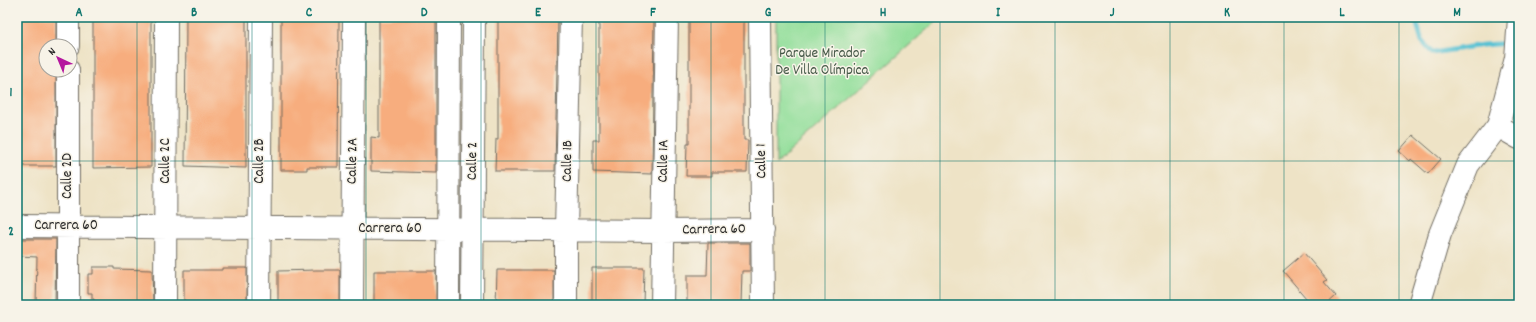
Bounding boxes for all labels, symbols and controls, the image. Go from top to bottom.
text: A [75,4,83,23]
text: B [191,4,197,23]
text: C [306,4,313,23]
text: D [421,4,428,23]
text: E [535,4,542,23]
text: F [650,4,656,23]
text: G [765,4,772,23]
text: H [880,4,887,23]
text: I [996,4,1001,23]
text: J [1110,4,1115,23]
text: K [1224,4,1230,23]
text: L [1339,4,1345,23]
text: M [1453,4,1461,23]
north arrow [38,38,78,78]
park label: Parque Mirador De Villa Olímpica [775,43,870,82]
text: N [45,44,60,60]
text: 1 [10,84,13,103]
street label: Calle 2C [155,138,177,184]
street label: Calle 2B [249,138,271,184]
street label: Calle 2A [342,138,364,184]
street label: Calle 1A [653,139,675,183]
street label: Calle 1B [557,140,579,182]
street label: Calle 2 [462,142,484,180]
street label: Calle 1 [751,143,773,179]
street label: Calle 2D [57,153,79,199]
street label: Carrera 60 [34,215,98,237]
street label: Carrera 60 [358,218,422,240]
street label: Carrera 60 [682,218,746,242]
text: 2 [8,223,14,242]

